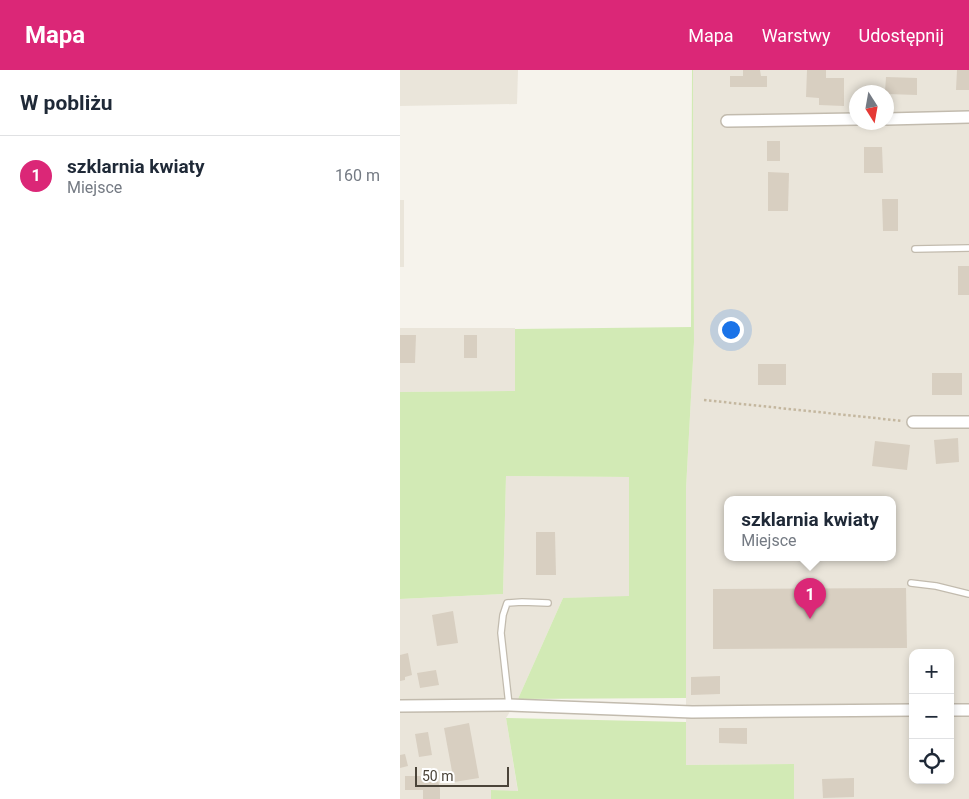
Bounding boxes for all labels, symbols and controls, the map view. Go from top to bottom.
text: Mapa [25,21,85,49]
text: Mapa [688,25,734,46]
text: Warstwy [762,25,830,46]
text: Udostępnij [858,25,944,46]
north arrow [849,85,894,130]
text: W pobliżu [20,91,113,115]
text: szklarnia kwiaty [67,155,205,178]
text: 1 [31,166,41,185]
text: 160 m [335,166,380,185]
text: Miejsce [67,178,122,197]
your location [718,317,744,343]
popup [724,496,896,561]
text: szklarnia kwiaty [741,508,879,531]
text: Miejsce [741,531,797,550]
pin: 1 [794,578,826,619]
map controls [909,649,954,784]
button: + [909,649,954,694]
button: − [909,694,954,739]
button: locate [909,739,954,784]
scale bar [415,764,509,787]
text: 50 m [422,768,454,784]

